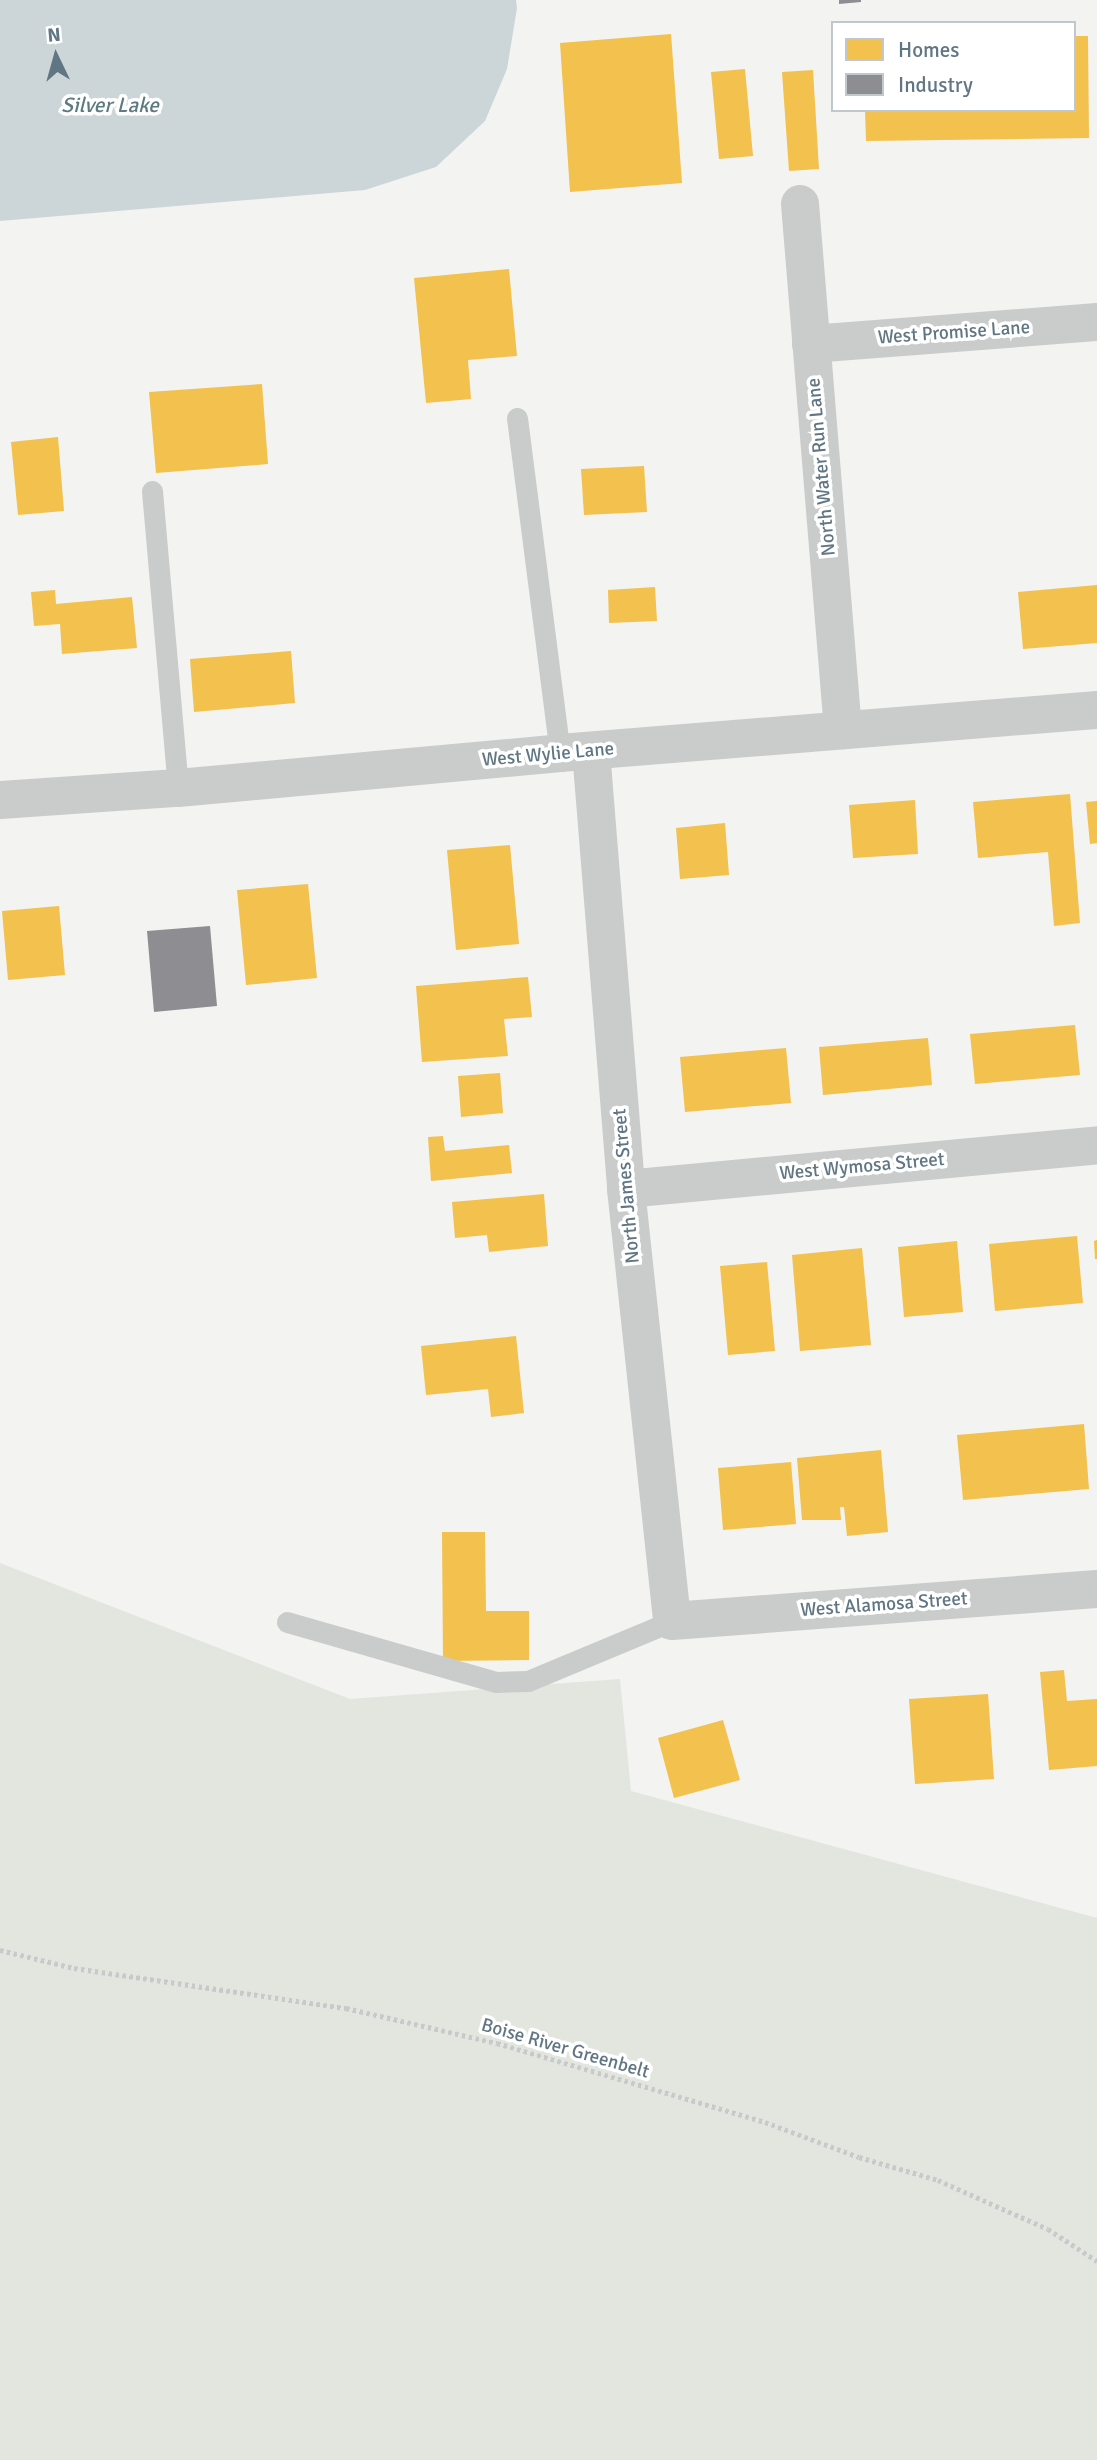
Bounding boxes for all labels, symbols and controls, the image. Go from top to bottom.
north arrow [21,21,91,91]
legend [831,21,1076,112]
text: N [47,23,62,48]
text: Homes [898,37,960,63]
text: Industry [898,72,973,98]
water label: Silver Lake [61,92,159,118]
street label: West Promise Lane [877,316,1031,350]
street label: North Water Run Lane [803,377,841,557]
street label: West Wylie Lane [481,738,615,772]
street label: North James Street [609,1107,645,1265]
street label: West Wymosa Street [778,1148,946,1186]
street label: West Alamosa Street [800,1588,968,1622]
street label: Boise River Greenbelt [478,2014,652,2084]

